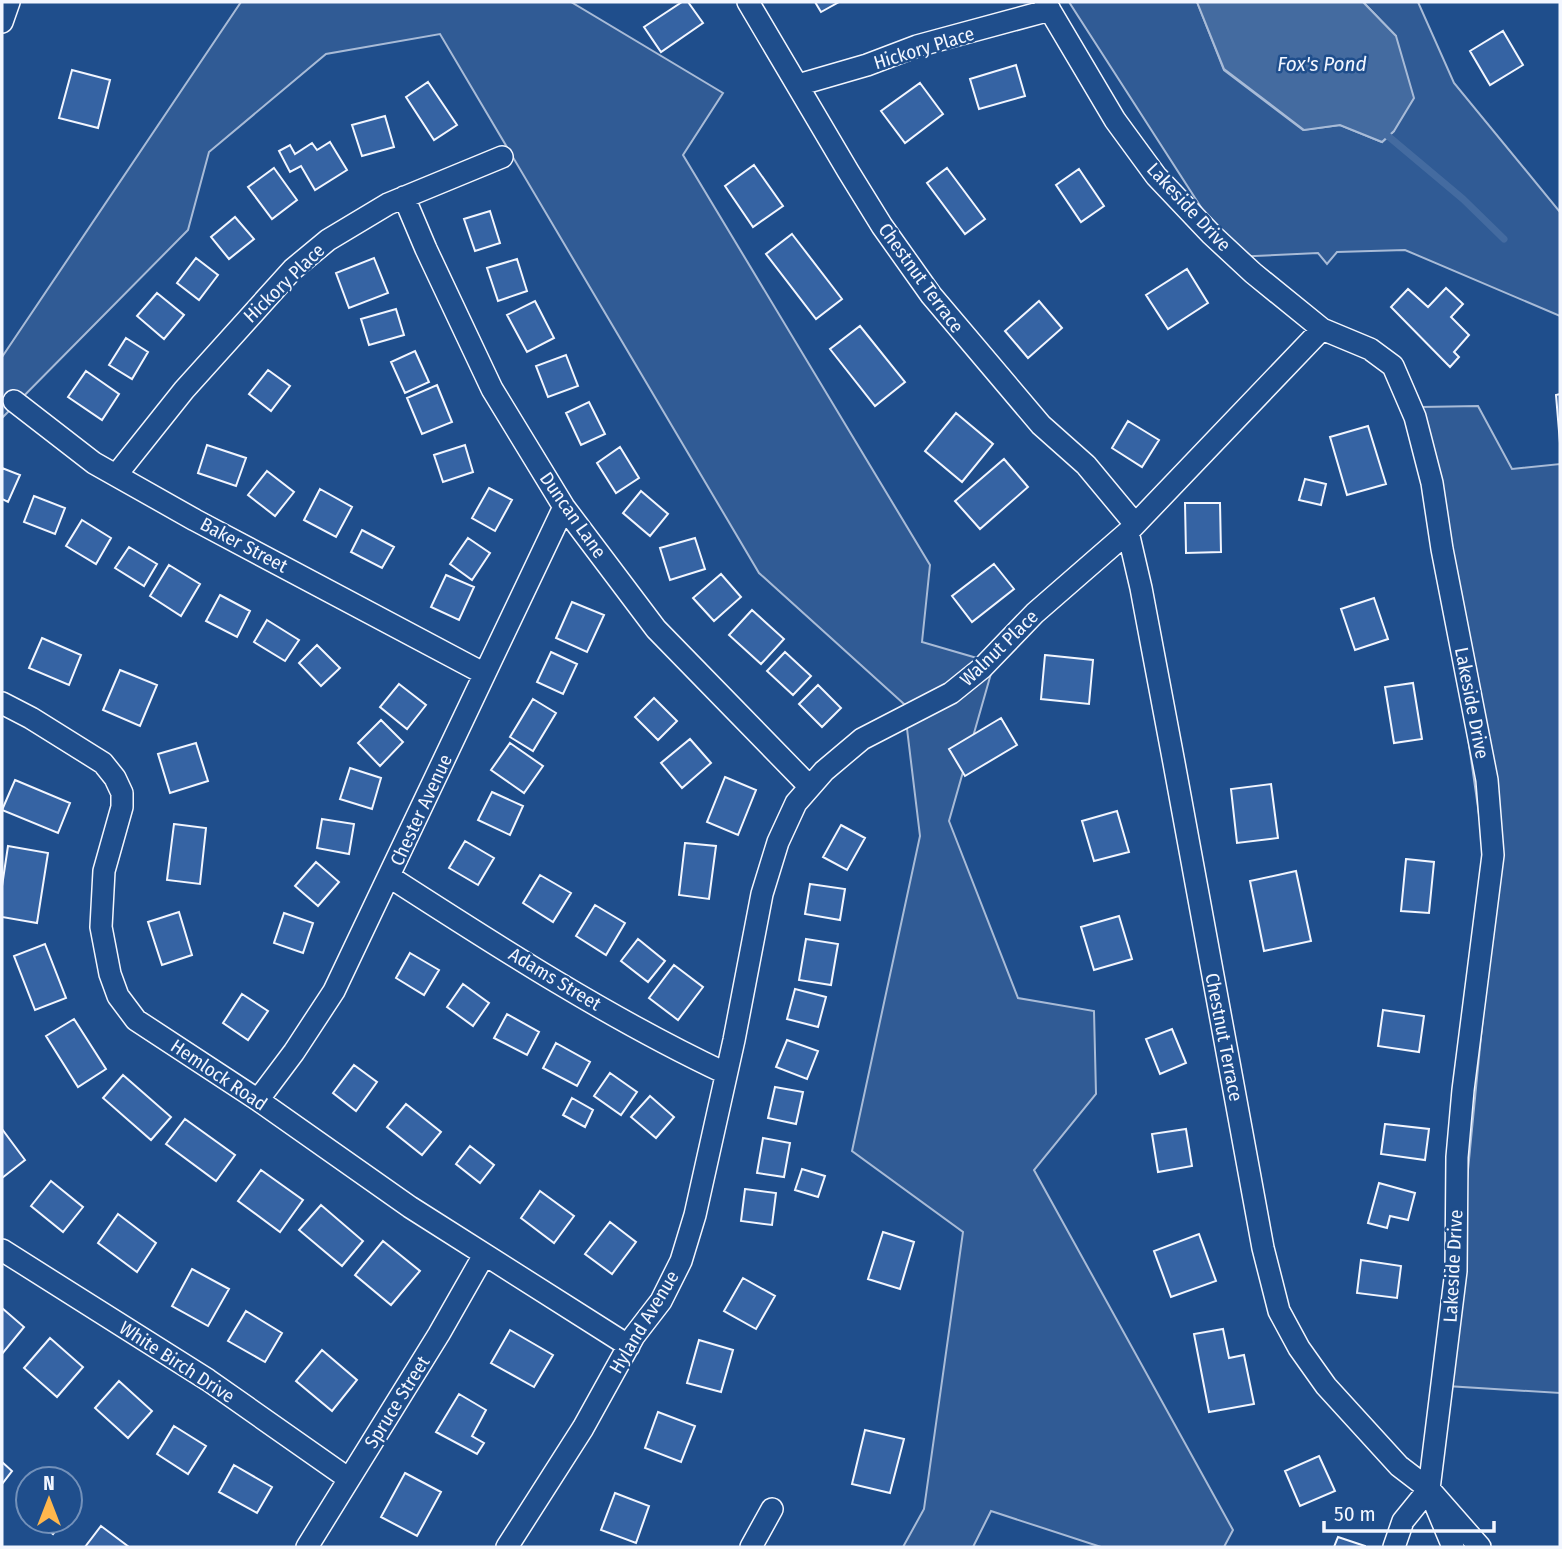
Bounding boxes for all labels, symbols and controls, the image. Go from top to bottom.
street label: Hickory Place [871,22,977,74]
water label: Fox's Pond [1277,51,1367,77]
street label: Lakeside Drive [1142,158,1236,256]
street label: Chestnut Terrace [873,219,969,337]
street label: Hickory Place [239,239,329,327]
street label: Duncan Lane [535,468,611,562]
street label: Baker Street [196,512,292,578]
street label: Walnut Place [955,605,1043,691]
street label: Lakeside Drive [1450,645,1494,761]
street label: Chester Avenue [385,751,457,869]
street label: Adams Street [505,943,606,1016]
street label: Chestnut Terrace [1200,971,1248,1103]
street label: Hemlock Road [166,1034,272,1116]
street label: Lakeside Drive [1439,1209,1467,1323]
street label: Hyland Avenue [604,1266,684,1378]
street label: White Birch Drive [115,1316,239,1408]
street label: Spruce Street [360,1351,435,1452]
north arrow [14,1465,84,1535]
text: N [43,1472,55,1495]
scale bar [1324,1490,1494,1534]
text: 50 m [1334,1501,1376,1527]

